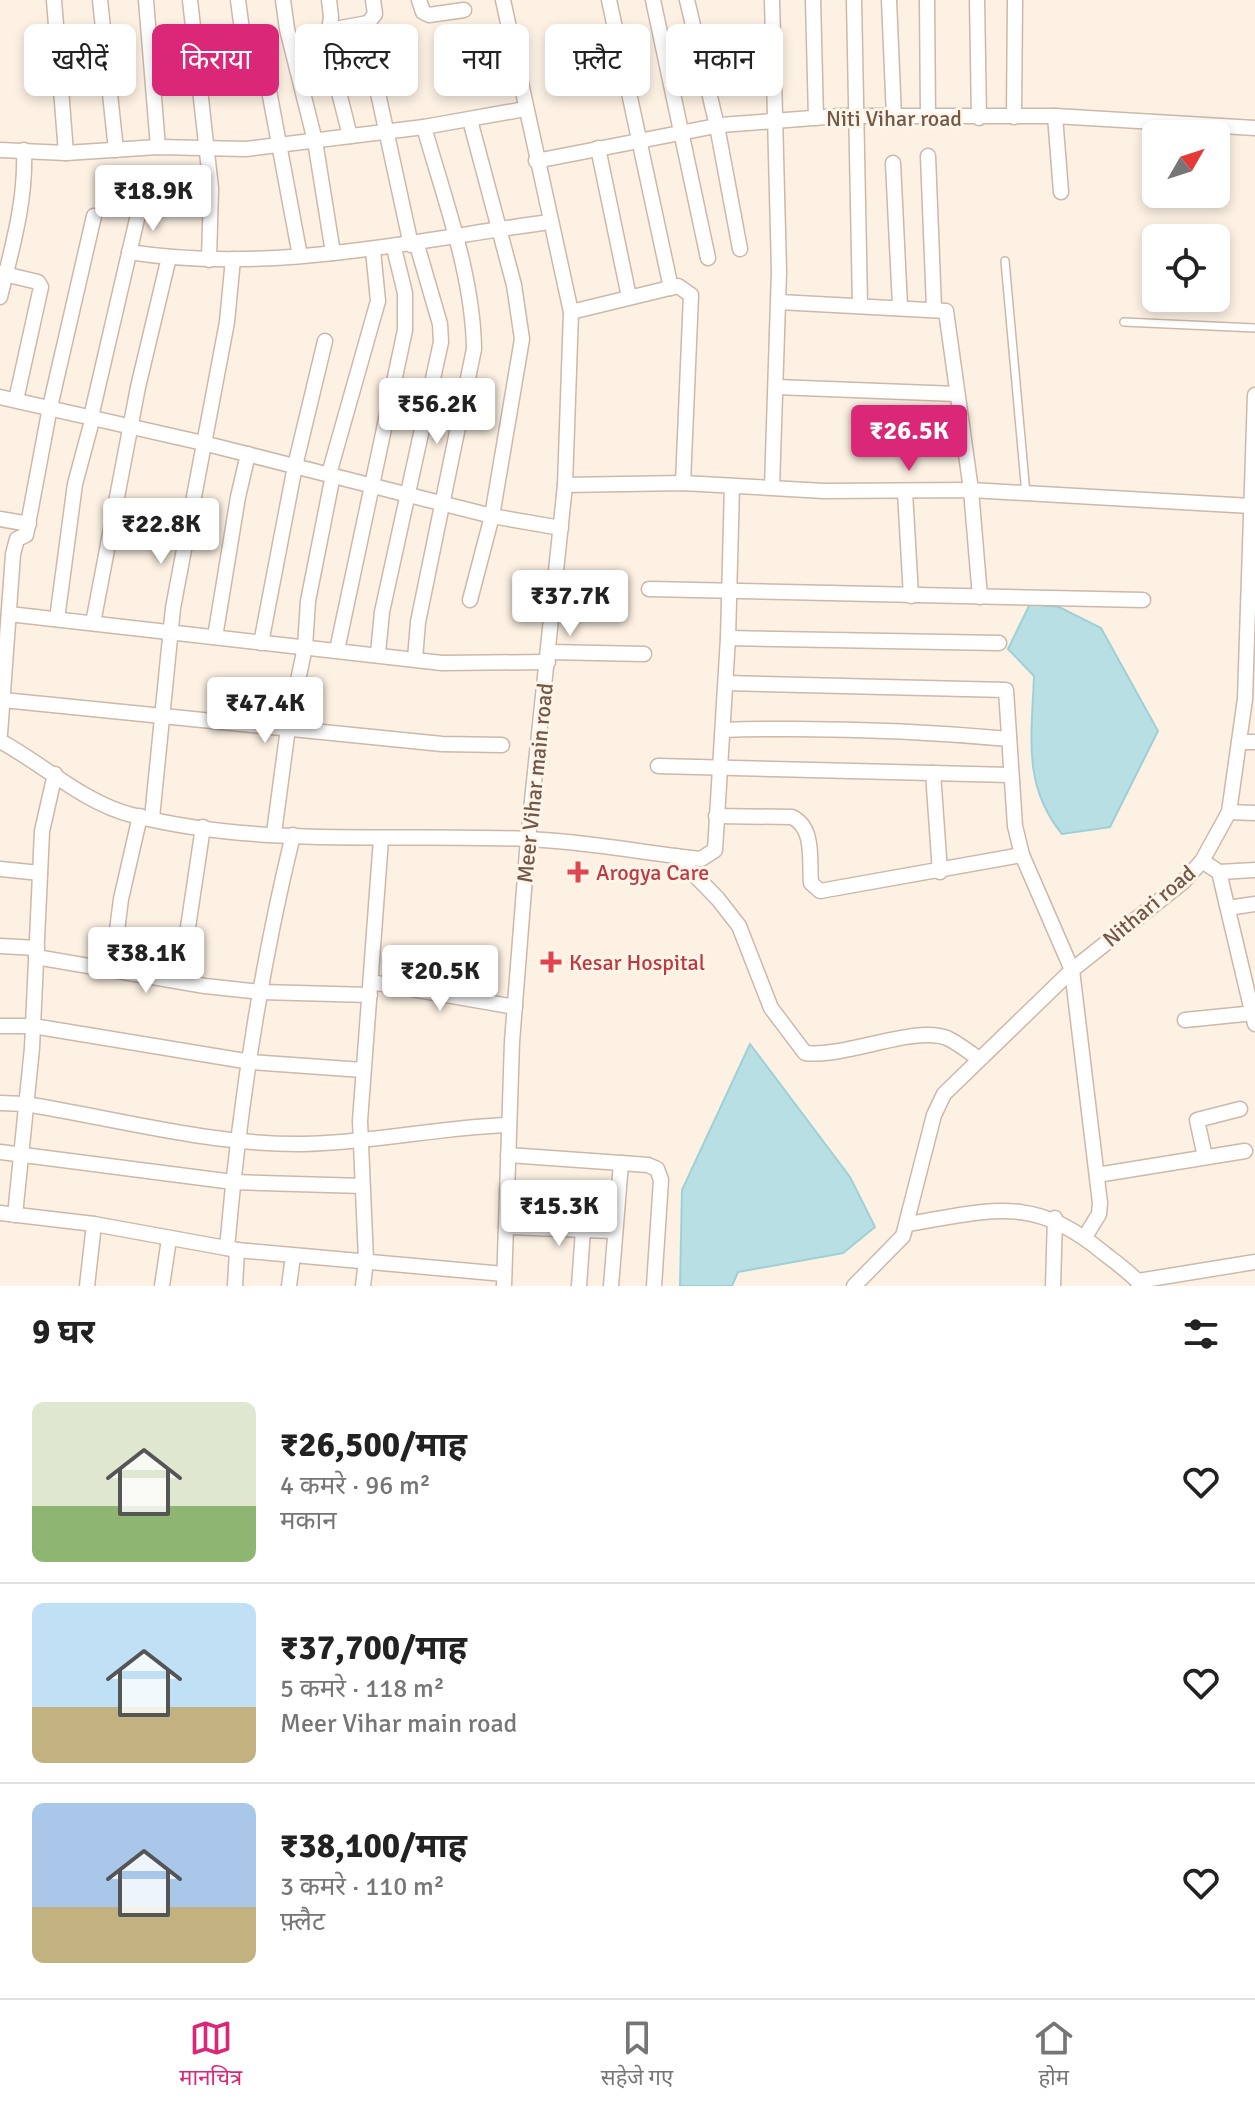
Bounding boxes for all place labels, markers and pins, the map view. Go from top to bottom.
pin: ₹18.9K [88,165,218,233]
pin: ₹56.2K [372,378,502,446]
pin: ₹26.5K [844,405,974,473]
pin: ₹22.8K [96,498,226,566]
pin: ₹37.7K [505,570,635,638]
pin: ₹47.4K [200,677,330,745]
place label: Arogya Care [596,859,709,886]
marker: Arogya Care [567,861,589,883]
pin: ₹38.1K [81,927,211,995]
pin: ₹20.5K [375,945,505,1013]
place label: Kesar Hospital [569,949,705,976]
marker: Kesar Hospital [540,951,562,973]
pin: ₹15.3K [494,1180,624,1248]

